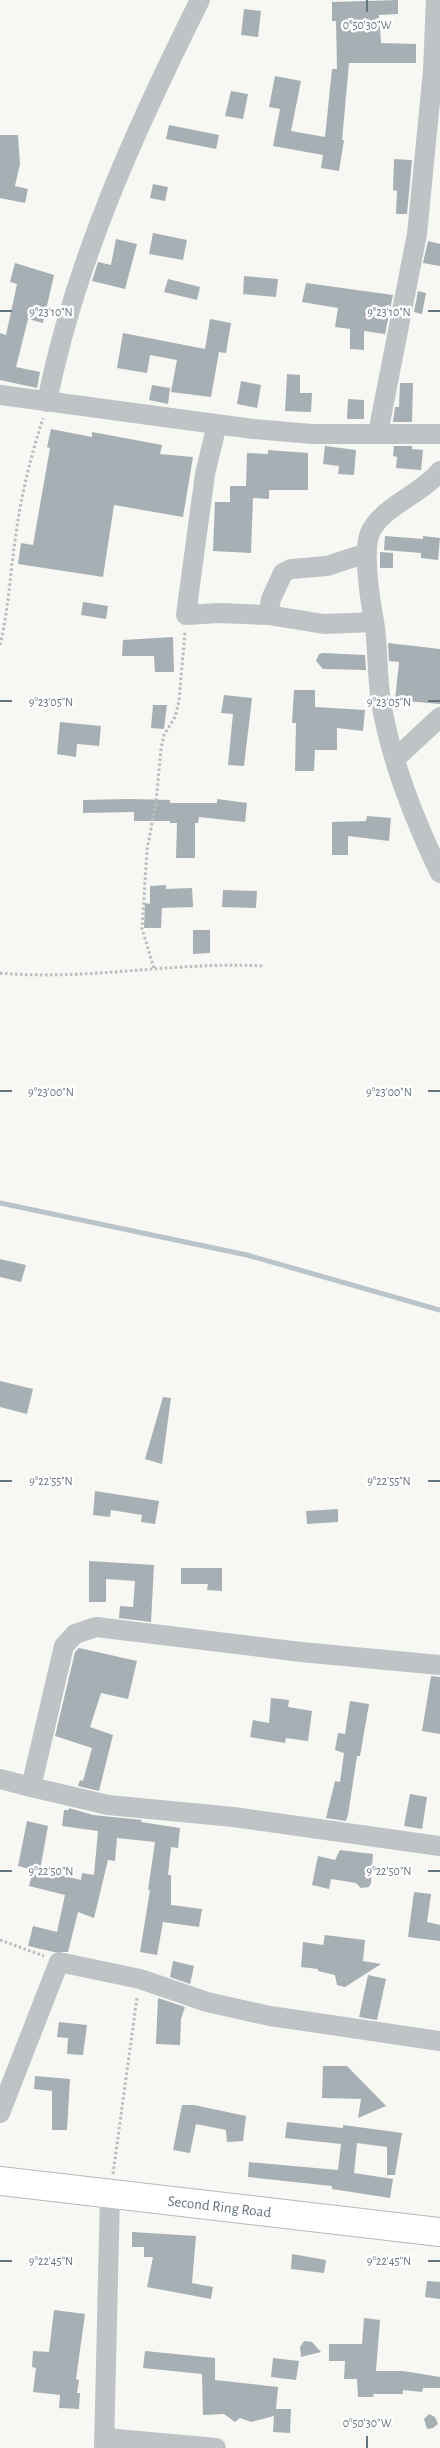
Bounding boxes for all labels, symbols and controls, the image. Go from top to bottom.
text: 0°50'30"W [343,19,392,31]
text: 9°23'10"N [29,306,73,318]
text: 9°23'10"N [367,306,411,318]
text: 9°23'05"N [29,696,73,708]
text: 9°23'05"N [367,696,411,708]
text: 9°23'00"N [28,1086,74,1098]
text: 9°23'00"N [366,1086,412,1098]
text: 9°22'55"N [29,1475,73,1487]
text: 9°22'55"N [367,1475,411,1487]
text: 9°22'50"N [29,1865,73,1877]
text: 9°22'50"N [367,1865,411,1877]
street label: Second Ring Road [167,2193,272,2220]
text: 9°22'45"N [29,2255,73,2267]
text: 9°22'45"N [367,2255,411,2267]
text: 0°50'30"W [343,2417,392,2429]

